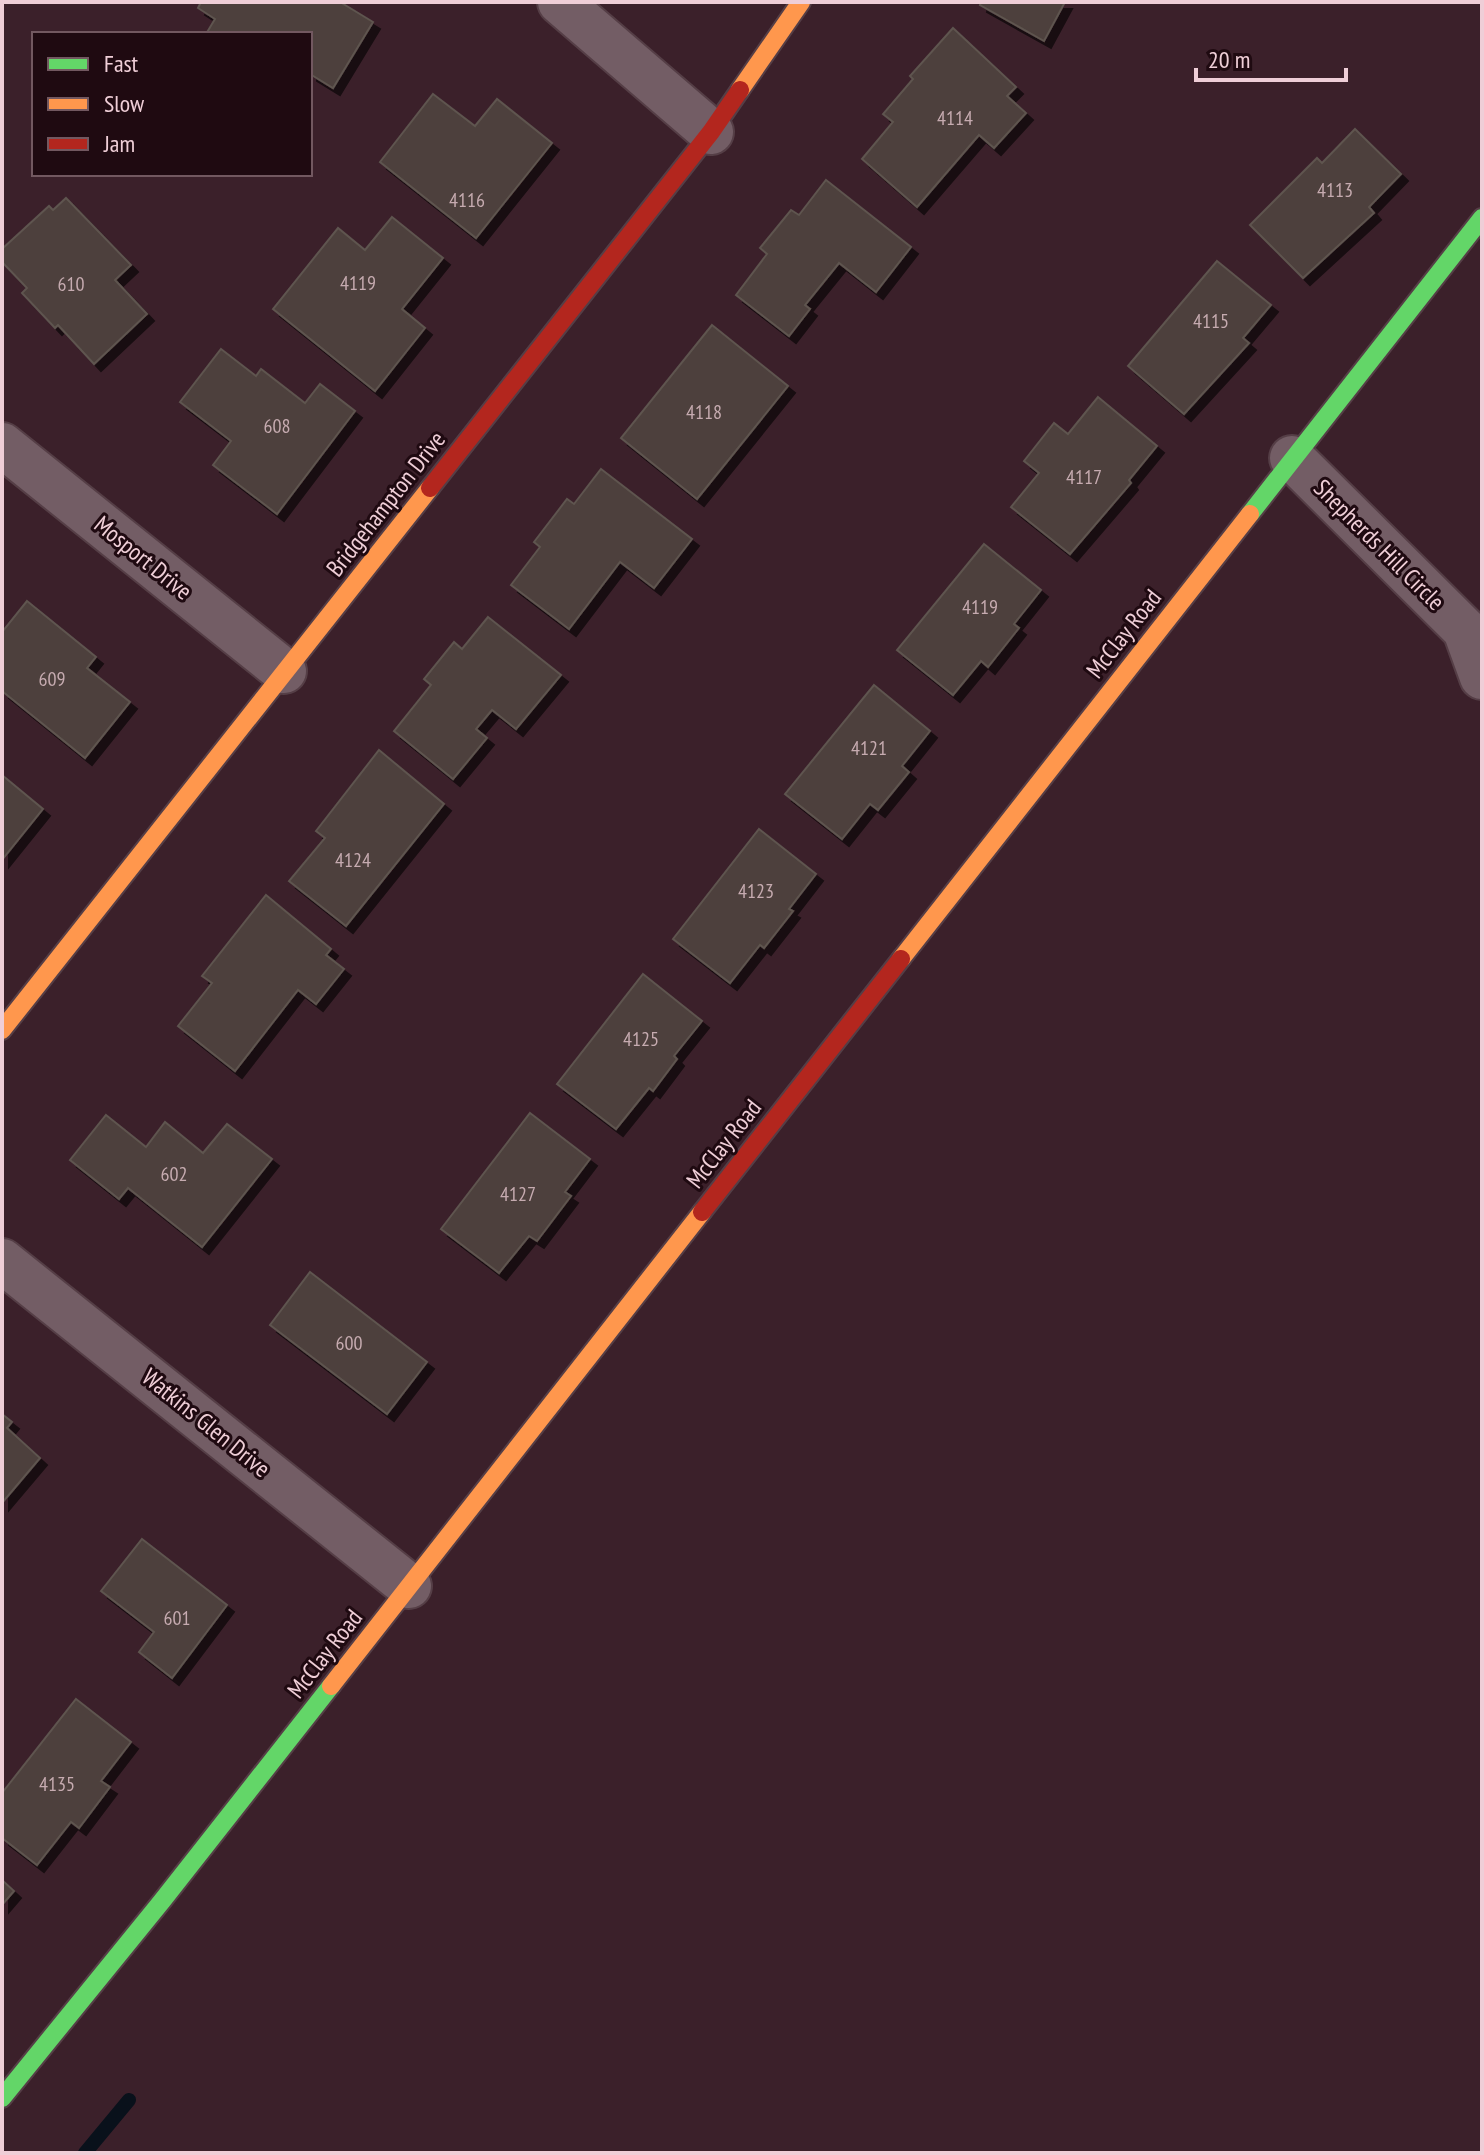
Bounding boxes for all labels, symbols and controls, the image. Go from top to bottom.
legend [32,32,312,176]
scale bar [1196,32,1346,82]
text: 20 m [1208,44,1250,75]
text: Fast [104,48,139,79]
text: Slow [104,88,145,119]
house number: 4114 [937,105,973,131]
text: Jam [103,128,135,159]
house number: 4113 [1317,177,1353,203]
house number: 4116 [449,187,485,213]
house number: 4119 [340,270,376,296]
house number: 610 [58,271,85,297]
house number: 4115 [1193,308,1229,334]
house number: 4118 [686,399,722,425]
house number: 608 [264,413,291,439]
street label: Bridgehampton Drive [319,425,452,583]
house number: 4117 [1066,464,1102,490]
street label: Shepherds Hill Circle [1307,473,1451,617]
street label: Mosport Drive [88,509,199,606]
street label: McClay Road [1079,583,1168,684]
house number: 4119 [962,594,998,620]
house number: 609 [39,666,66,692]
house number: 4121 [851,735,887,761]
house number: 4124 [335,847,371,873]
house number: 4123 [738,878,774,904]
house number: 4125 [623,1026,659,1052]
street label: McClay Road [679,1093,768,1194]
house number: 602 [161,1161,188,1187]
house number: 4127 [500,1181,536,1207]
house number: 600 [336,1330,363,1356]
street label: Watkins Glen Drive [136,1361,277,1484]
street label: McClay Road [280,1603,369,1704]
house number: 601 [164,1605,191,1631]
house number: 4135 [39,1771,75,1797]

